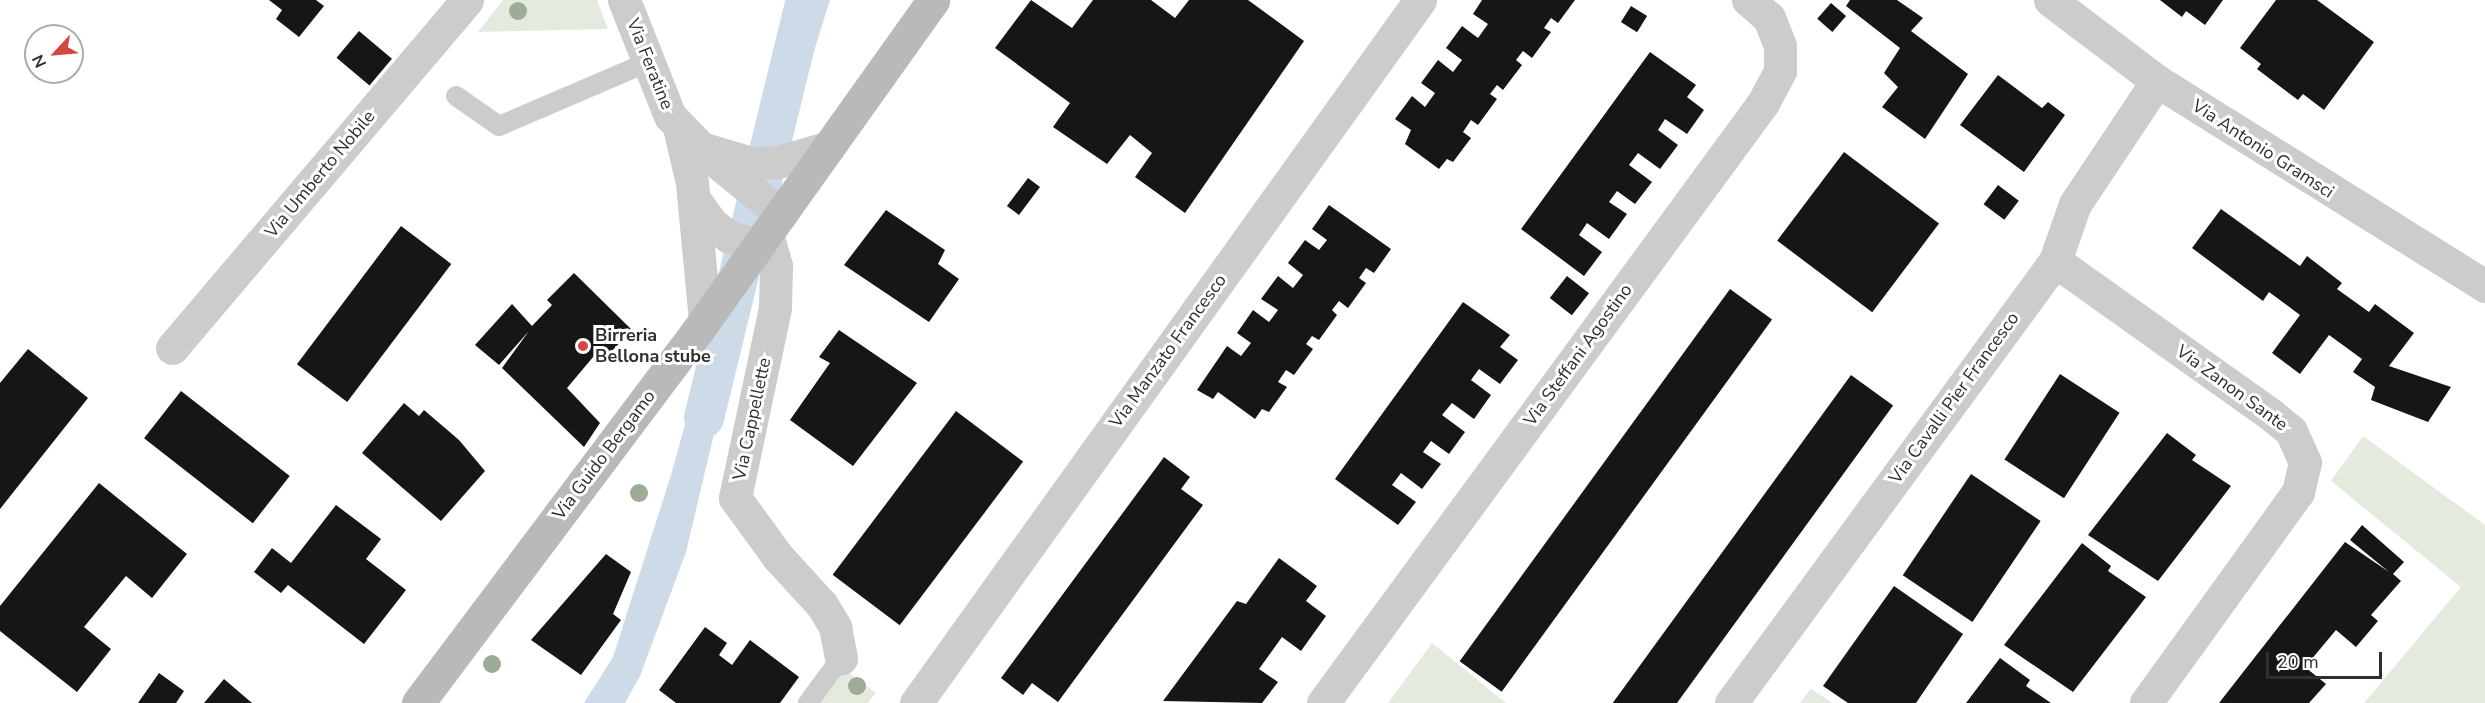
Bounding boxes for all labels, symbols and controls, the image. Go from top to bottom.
street label: Via Feratine [622,15,678,113]
north arrow [24,24,84,84]
text: N [27,51,52,71]
street label: Via Antonio Gramsci [2188,95,2338,203]
street label: Via Umberto Nobile [260,106,380,242]
street label: Via Manzato Francesco [1105,270,1231,432]
street label: Via Steffani Agostino [1519,280,1637,430]
street label: Via Cavalli Pier Francesco [1885,308,2023,488]
place label: Birreria Bellona stube [595,325,711,368]
marker: Birreria Bellona stube [576,339,590,353]
street label: Via Zanon Sante [2172,340,2292,436]
street label: Via Cappellette [728,356,776,482]
street label: Via Guido Bergamo [548,386,660,524]
scale bar [2269,640,2384,678]
text: 20 m [2277,650,2319,674]

